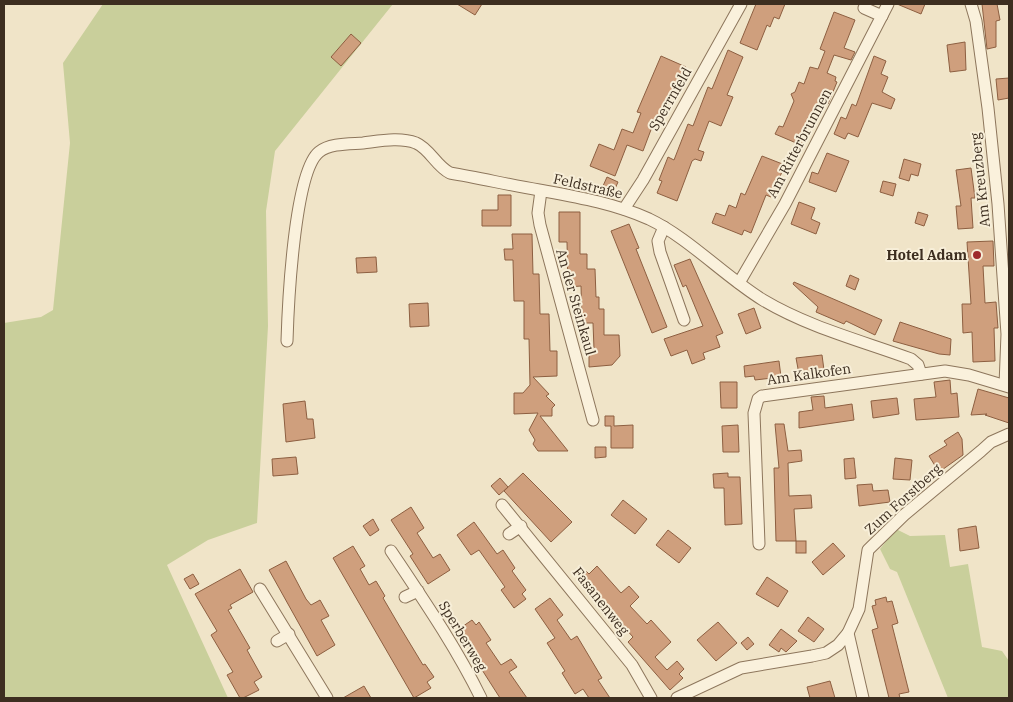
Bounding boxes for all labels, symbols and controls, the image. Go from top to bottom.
street label: Sperrnfeld [645,63,696,134]
street label: Am Ritterbrunnen [763,85,835,201]
street label: Am Kreuzberg [966,131,994,228]
street label: Feldstraße [552,169,624,203]
place label: Hotel Adam [887,246,967,264]
street label: An der Steinkaul [552,247,600,357]
marker: Hotel Adam [971,249,983,261]
street label: Am Kalkofen [766,359,852,389]
street label: Zum Forstberg [861,459,946,538]
street label: Fasanenweg [569,563,633,639]
street label: Sperberweg [435,597,491,675]

